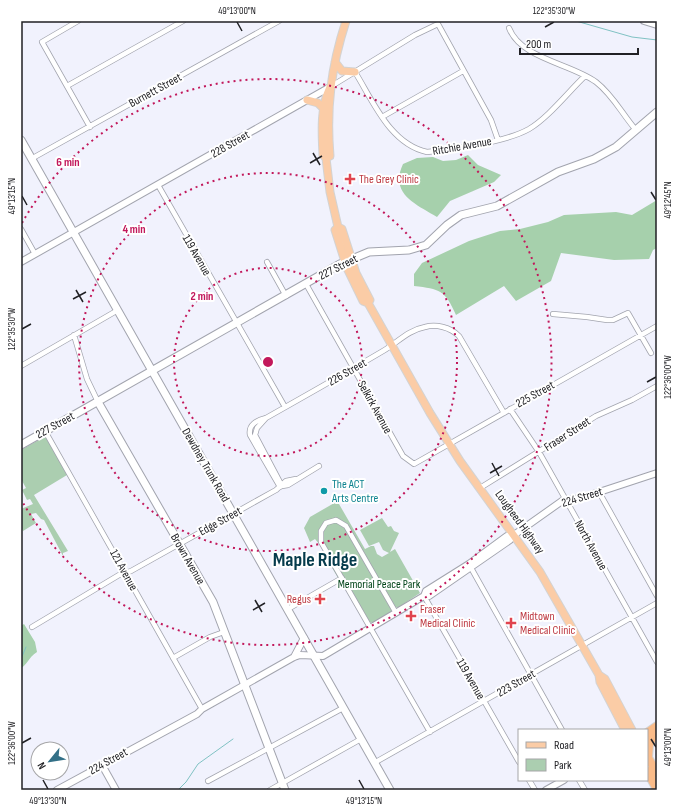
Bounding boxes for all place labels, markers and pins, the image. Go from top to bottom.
place label: The Grey Clinic [359,172,419,187]
marker: The Grey Clinic [344,173,356,185]
centre of rings [261,355,275,369]
place label: The ACT Arts Centre [331,477,378,506]
marker: The ACT Arts Centre [319,486,329,496]
place label: Regus [287,592,311,607]
marker: Regus [314,593,326,605]
place label: Fraser Medical Clinic [420,602,475,631]
place label: Midtown Medical Clinic [520,609,575,638]
marker: Fraser Medical Clinic [405,610,417,622]
marker: Midtown Medical Clinic [505,617,517,629]

